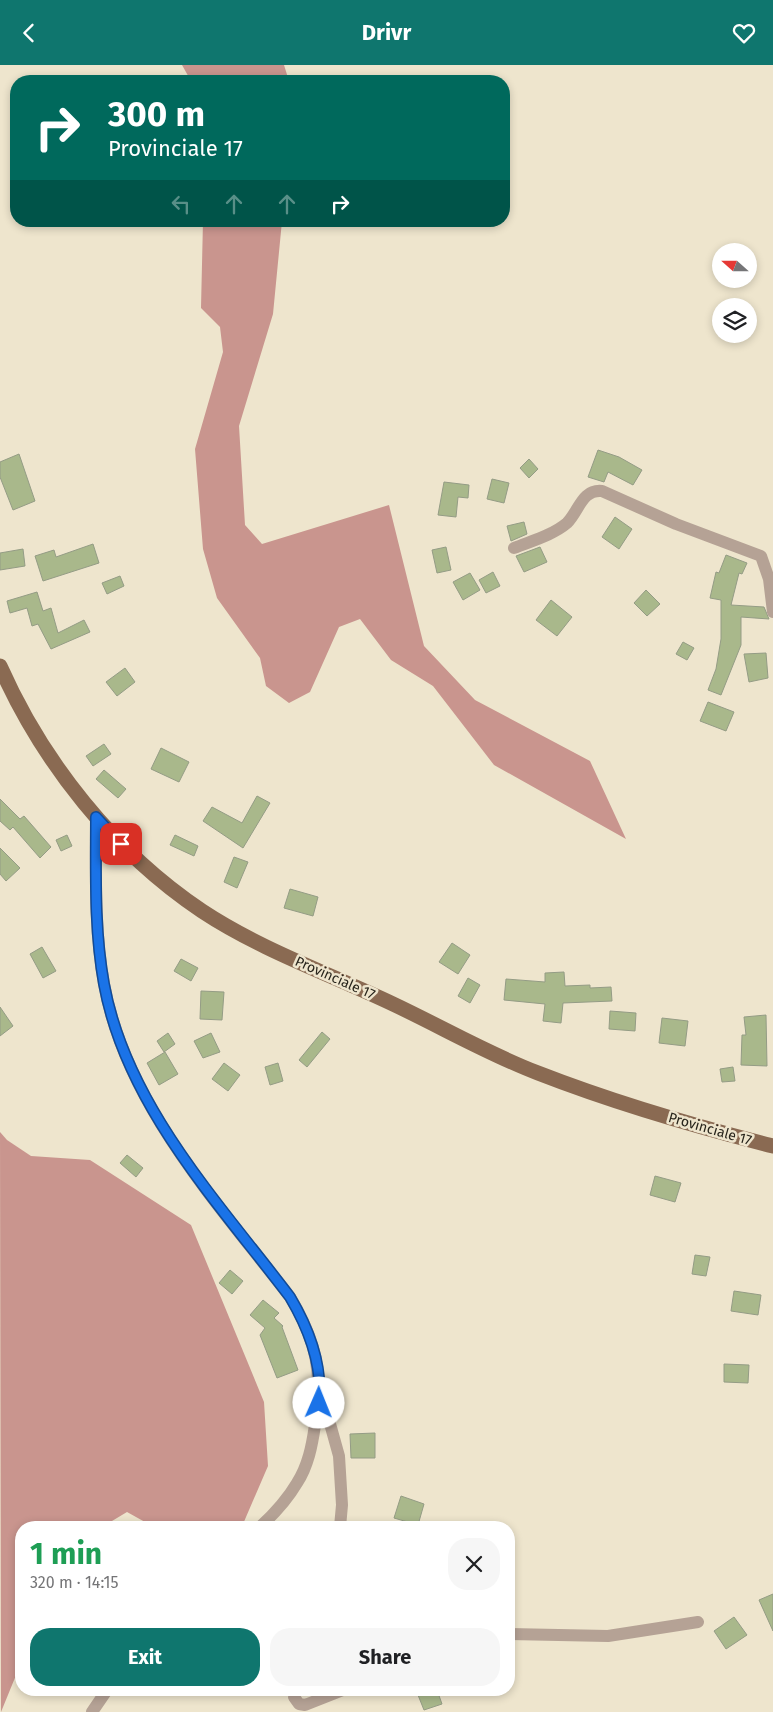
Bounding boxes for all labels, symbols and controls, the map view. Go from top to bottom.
icon: back [15,19,43,47]
text: Drivr [362,19,411,46]
icon: heart [730,19,758,47]
text: 300 m [108,93,205,135]
icon: right [25,95,90,160]
text: Provinciale 17 [108,135,243,162]
icon: left [167,190,195,218]
icon: ahead [220,190,248,218]
icon: ahead [273,190,301,218]
icon: right [326,190,354,218]
north arrow [712,243,758,287]
map controls [712,243,757,343]
button: layers [712,298,757,343]
pin [100,823,142,865]
icon: arrive [107,830,135,858]
street label: Provinciale 17 [292,953,378,1003]
street label: Provinciale 17 [666,1109,754,1149]
position arrow [292,1376,344,1428]
text: 1 min [30,1536,102,1572]
button: close [448,1538,500,1590]
text: 320 m · 14:15 [30,1573,119,1592]
button: Exit [30,1628,260,1686]
button: Share [270,1628,500,1686]

